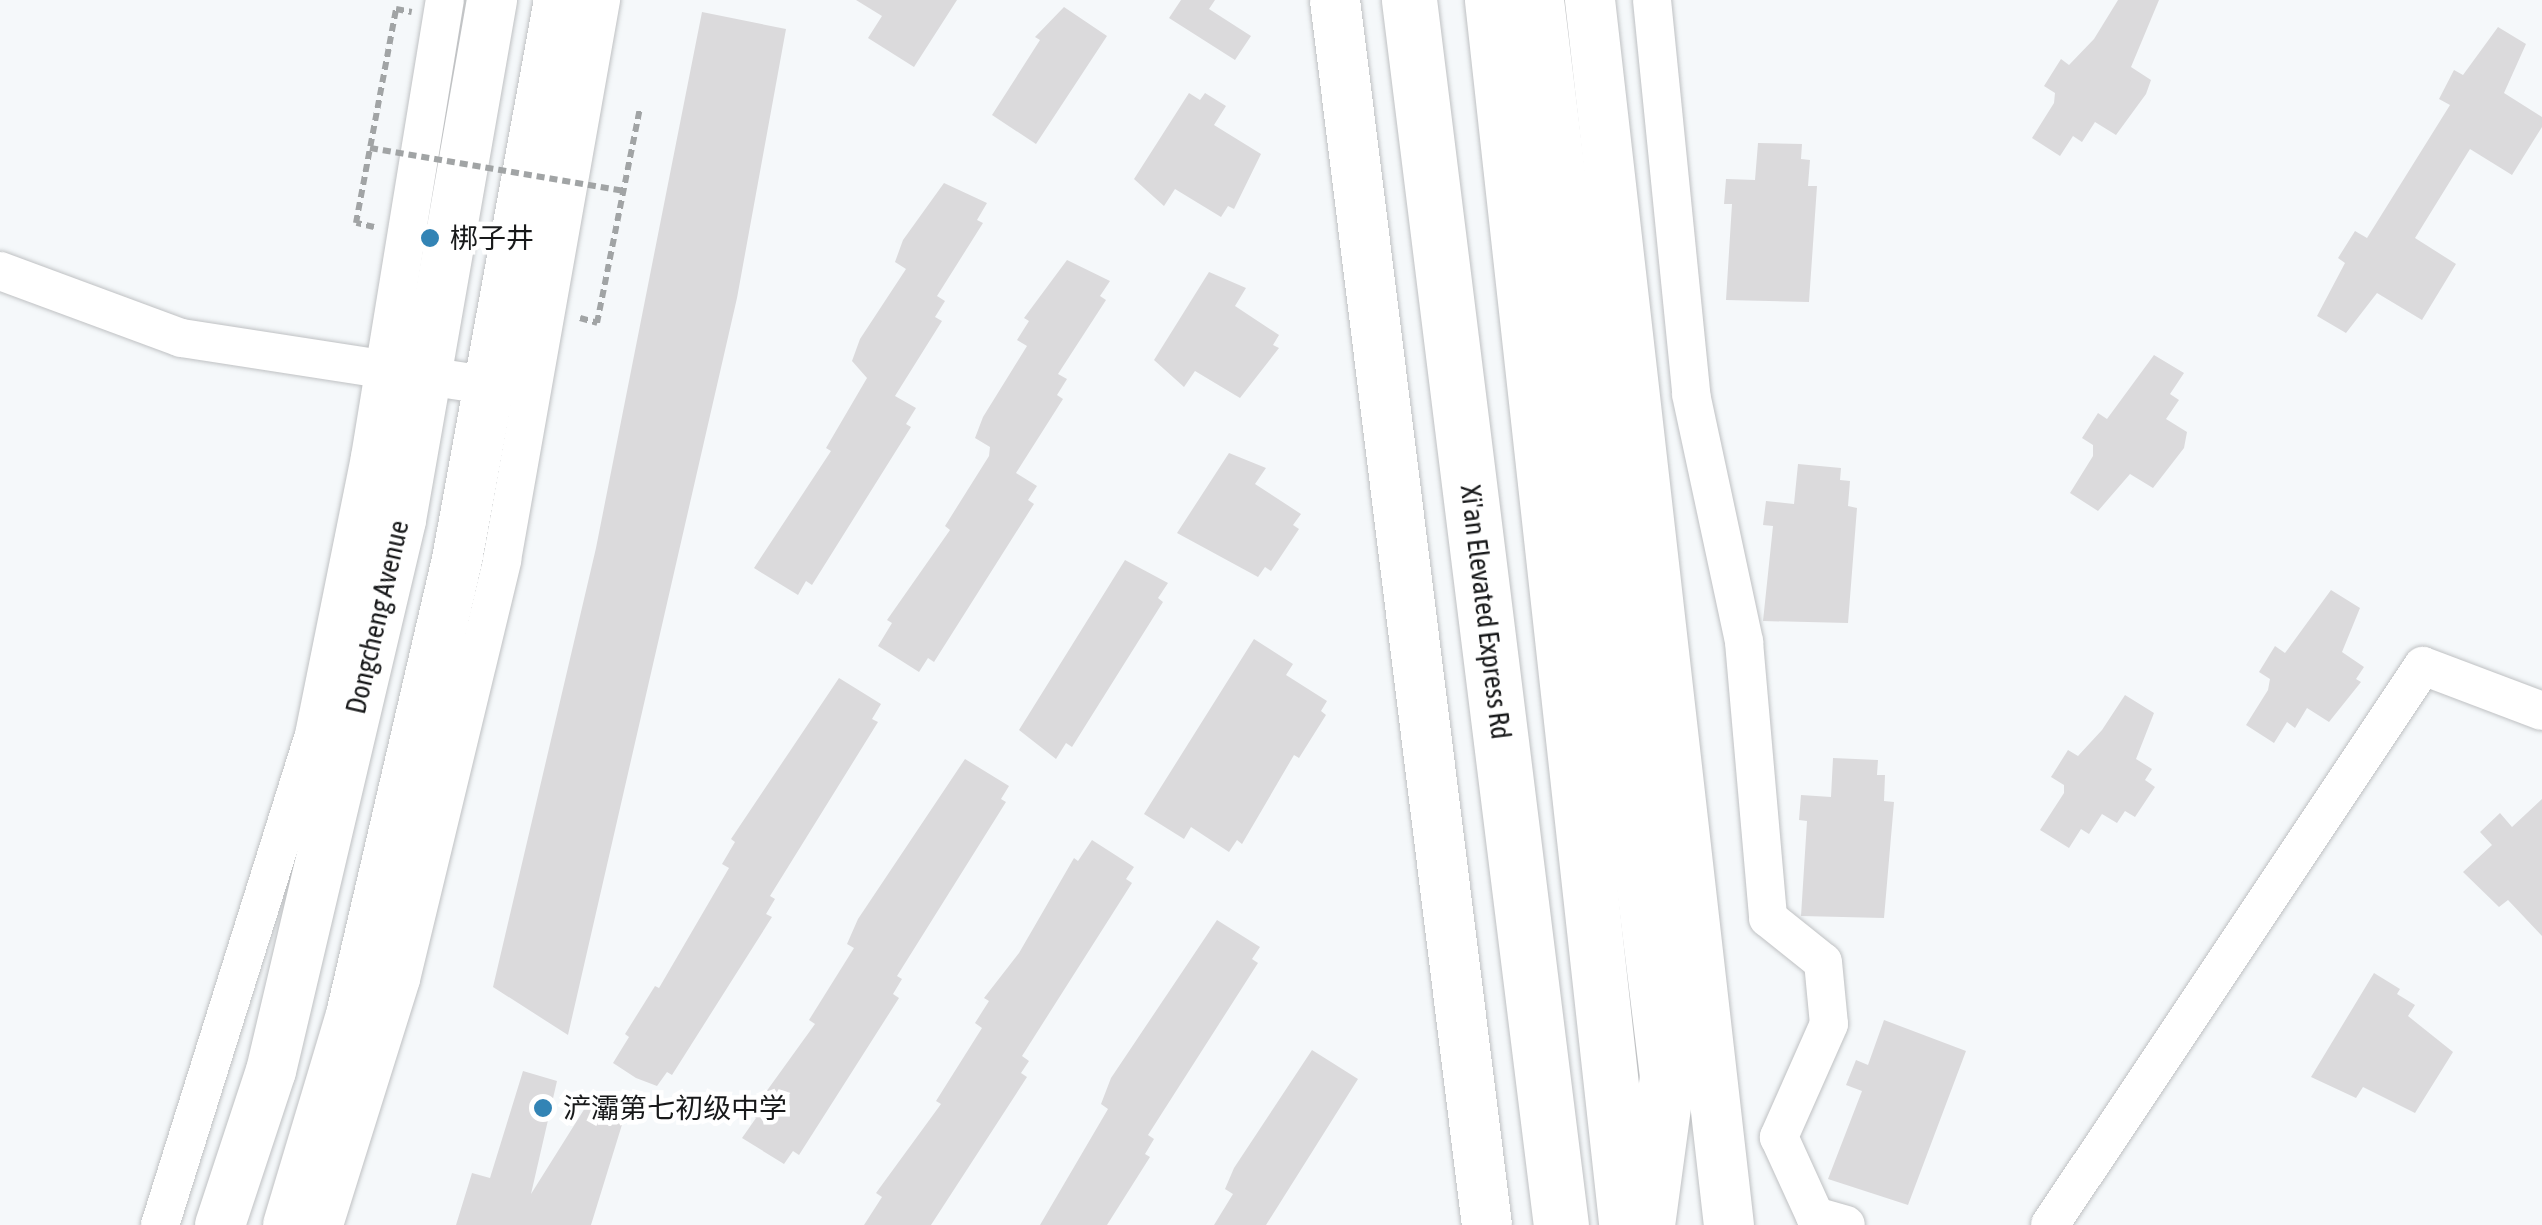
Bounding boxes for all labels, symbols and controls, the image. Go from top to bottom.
place label: 梆子井 [450,221,534,255]
marker: 梆子井 [419,227,441,249]
street label: Xi'an Elevated Express Rd [1454,483,1518,741]
street label: Dongcheng Avenue [338,517,416,717]
place label: 浐灞第七初级中学 [563,1091,787,1125]
marker: 浐灞第七初级中学 [532,1097,554,1119]

